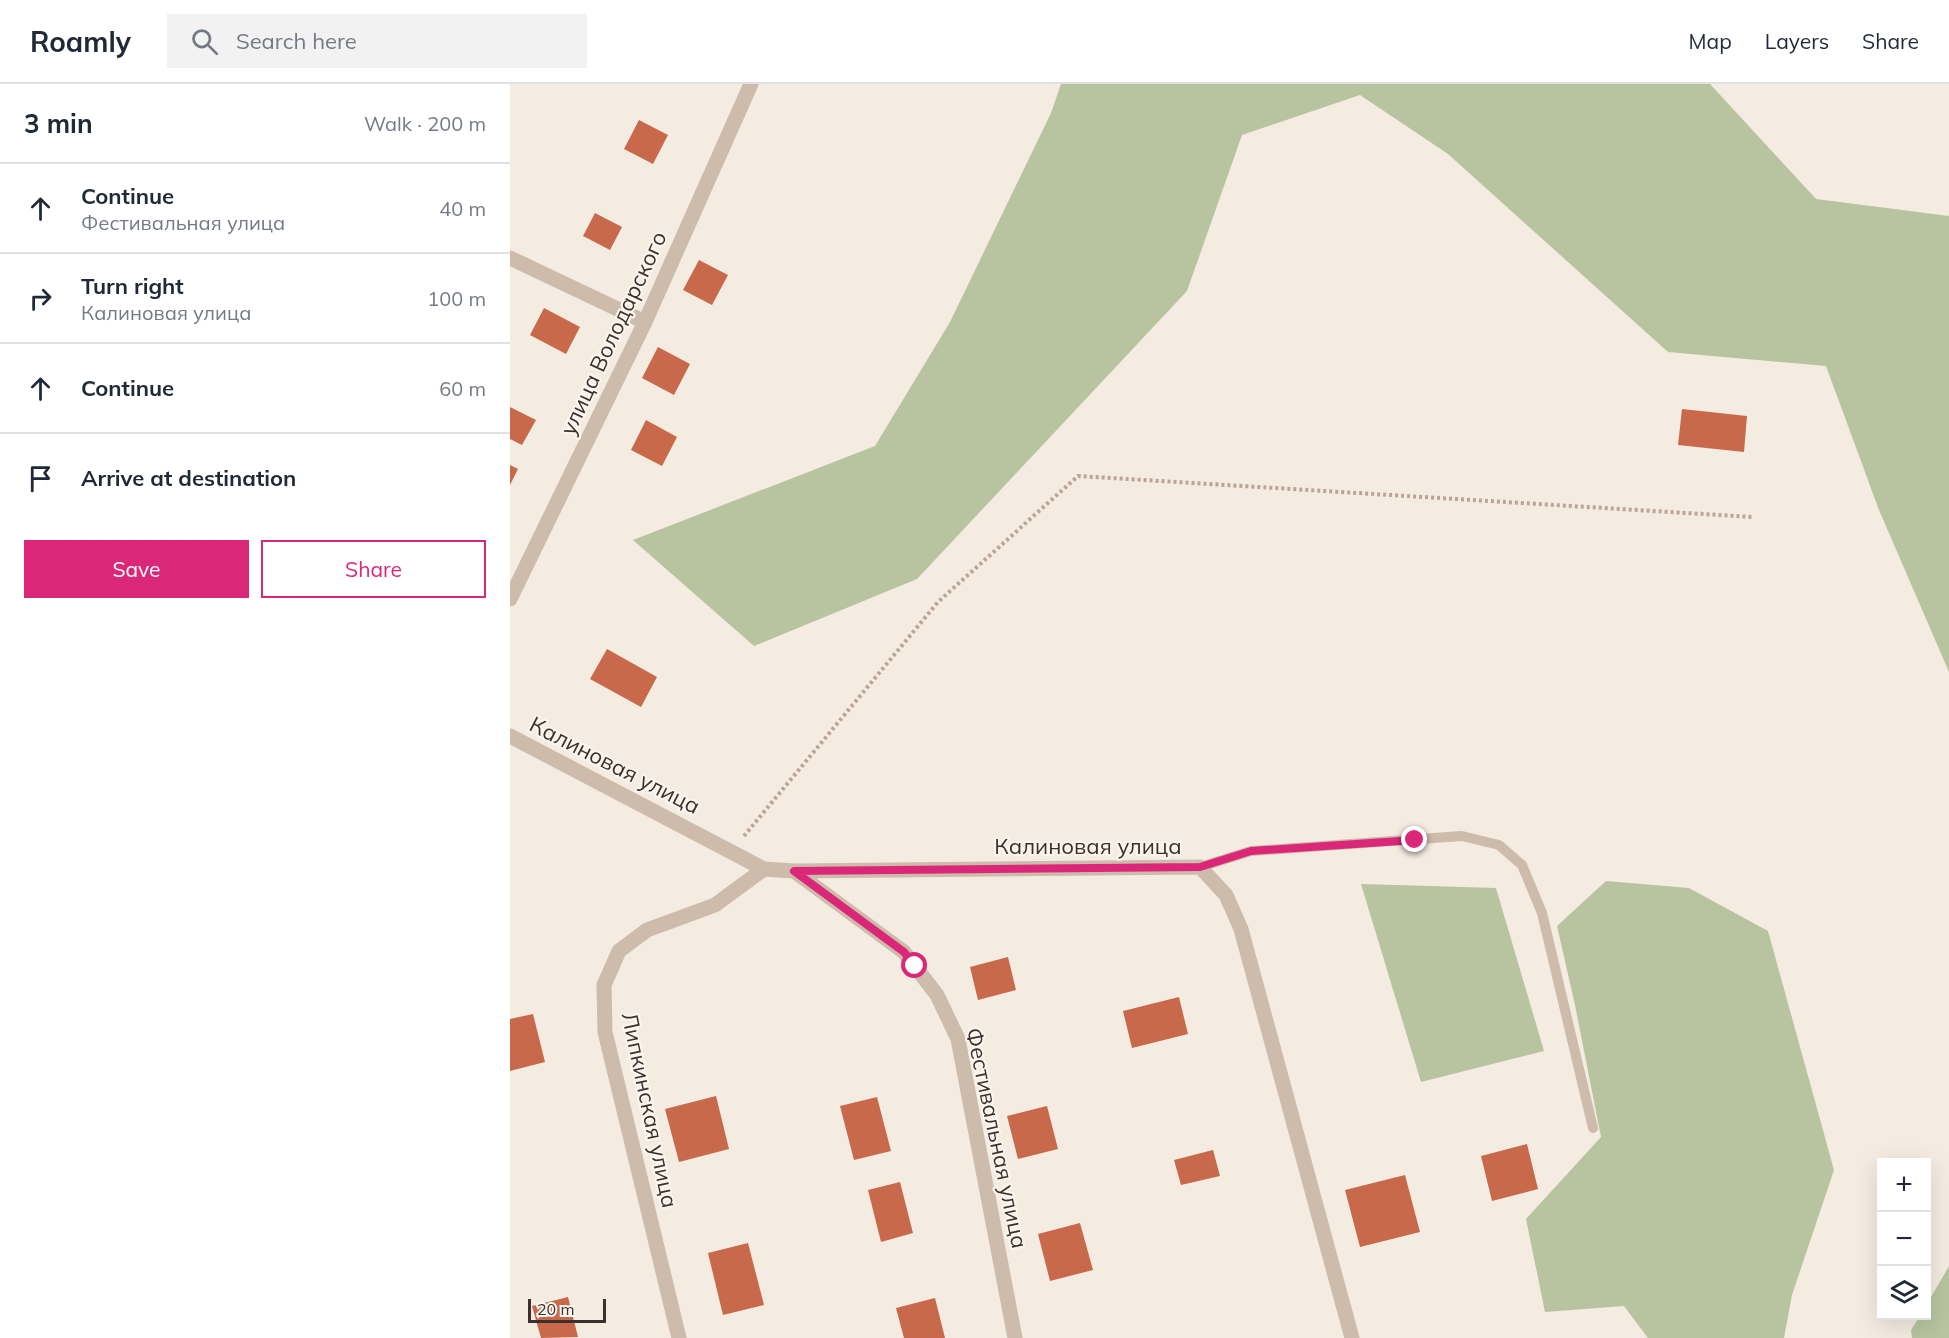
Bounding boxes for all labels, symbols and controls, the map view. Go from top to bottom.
search box [167,14,587,68]
text: Roamly [30,24,131,59]
icon: search [188,25,221,58]
text: Search here [236,27,357,55]
text: Map [1689,28,1732,54]
text: Layers [1765,28,1829,54]
text: Share [1862,28,1919,54]
text: 3 min [24,107,93,140]
text: Walk · 200 m [364,111,486,136]
text: Continue [81,182,174,210]
icon: ahead [24,192,57,225]
text: 40 m [439,196,486,221]
text: Фестивальная улица [81,210,285,235]
street label: улица Володарского [553,227,673,439]
text: Turn right [81,272,184,300]
icon: right [24,282,57,315]
text: 100 m [427,286,486,311]
text: Калиновая улица [81,300,251,325]
icon: ahead [24,372,57,405]
text: Continue [81,374,174,402]
text: 60 m [439,376,486,401]
icon: arrive [24,462,57,495]
text: Arrive at destination [81,464,296,492]
button: Save [24,540,249,598]
button: Share [261,540,486,598]
street label: Калиновая улица [525,710,705,820]
route end [1401,826,1427,852]
street label: Калиновая улица [994,832,1182,860]
route start [901,952,927,978]
street label: Липкинская улица [616,1010,684,1210]
street label: Фестивальная улица [960,1025,1034,1251]
map controls [1877,1158,1931,1320]
button: + [1877,1158,1931,1212]
button: − [1877,1212,1931,1266]
button: layers [1877,1266,1931,1320]
scale bar [528,1296,606,1324]
text: 20 m [537,1299,574,1319]

